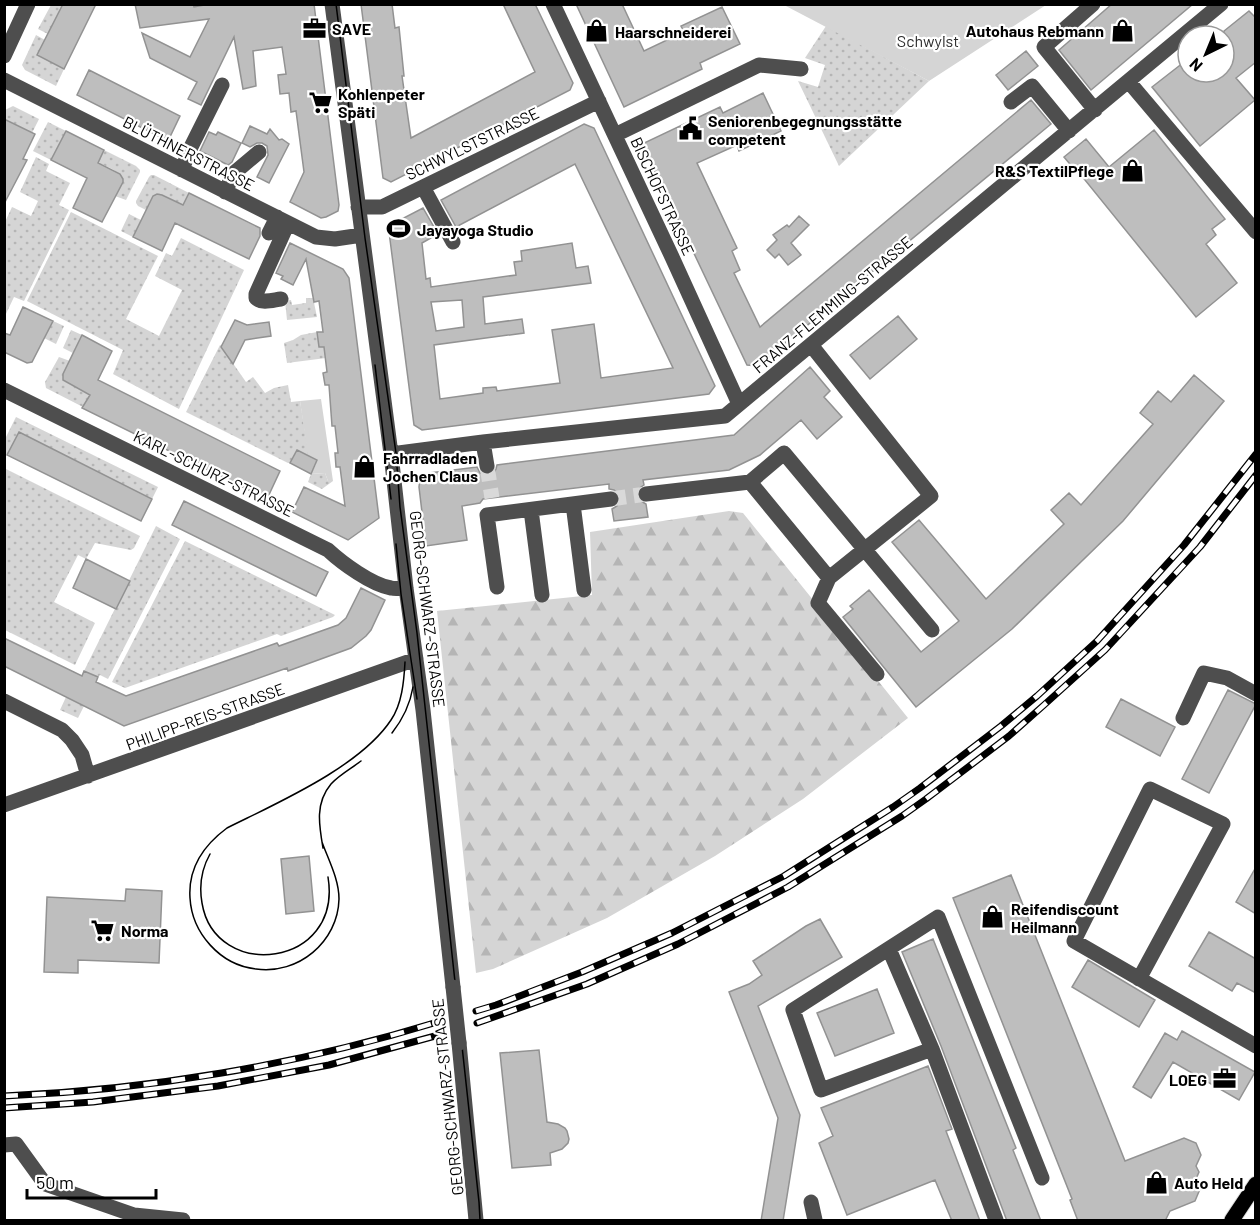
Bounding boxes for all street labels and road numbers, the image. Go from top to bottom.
street label: SCHWYLSTSTRASSE [402,103,542,183]
street label: BLÜTHNERSTRASSE [120,112,258,194]
street label: BISCHOFSTRASSE [627,134,699,258]
street label: FRANZ-FLEMMING-STRASSE [748,232,916,376]
street label: KARL-SCHURZ-STRASSE [131,426,297,520]
street label: GEORG-SCHWARZ-STRASSE [407,510,449,708]
street label: PHILIPP-REIS-STRASSE [123,678,287,754]
street label: GEORG-SCHWARZ-STRASSE [427,998,467,1196]

